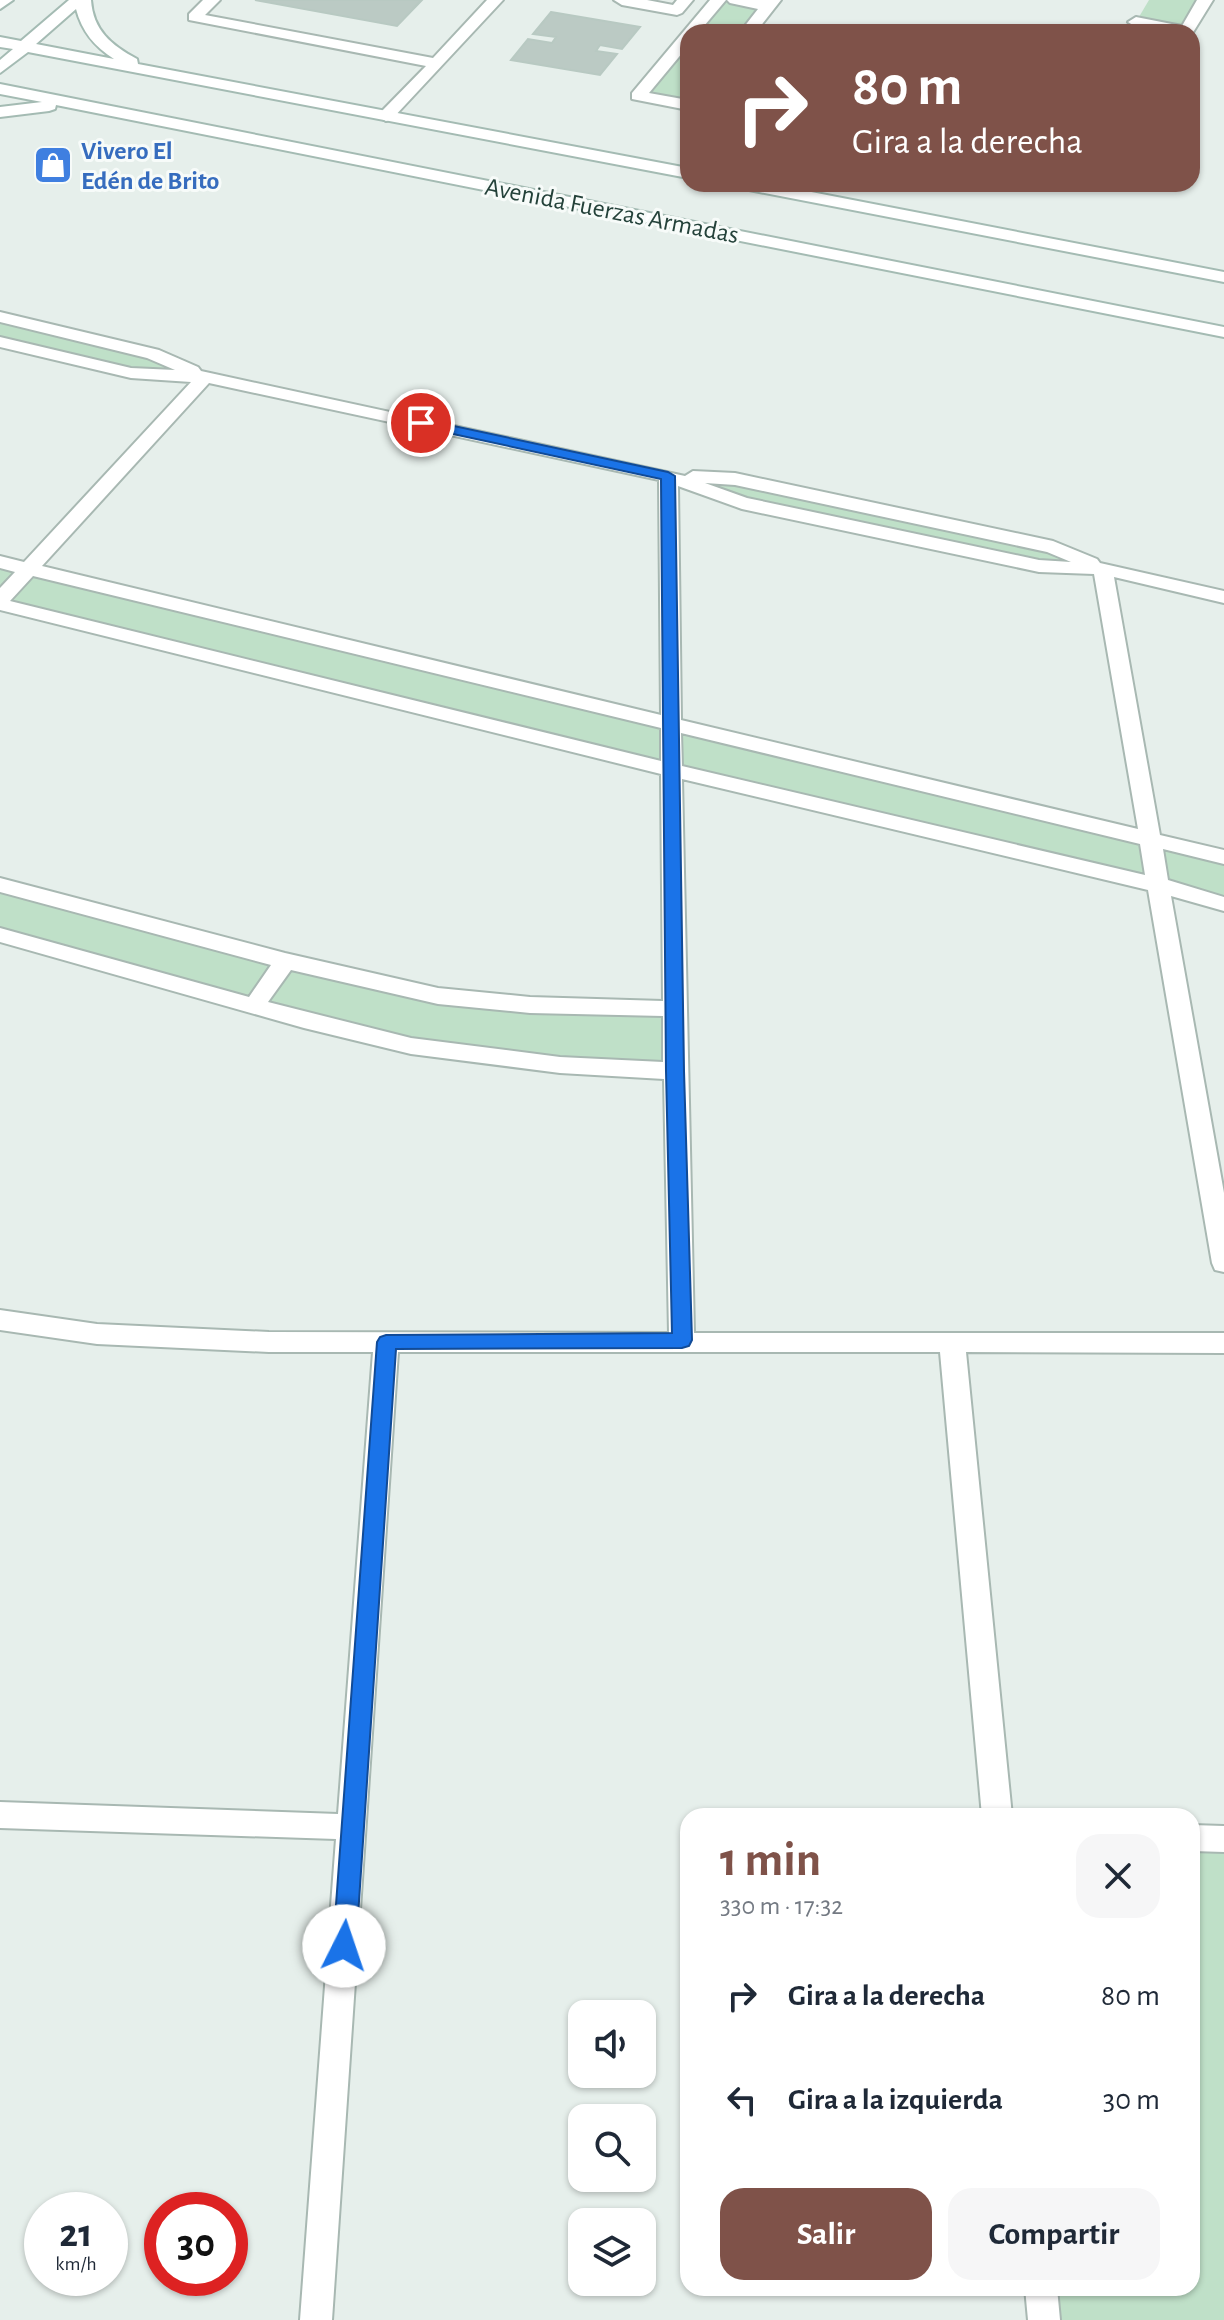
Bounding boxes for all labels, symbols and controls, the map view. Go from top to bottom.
icon: right [720,56,824,160]
text: 80 m [852,59,962,115]
text: Gira a la derecha [852,124,1083,160]
place label: Vivero El Edén de Brito [81,138,220,194]
shop icon: Vivero El Edén de Brito [32,144,74,186]
street label: Avenida Fuerzas Armadas [483,174,741,248]
pin [387,389,455,457]
icon: arrive [399,401,443,445]
button: close [1076,1834,1160,1918]
text: 1 min [720,1837,821,1885]
text: 330 m · 17:32 [720,1893,843,1919]
position arrow [302,1904,386,1988]
icon: right [720,1974,764,2018]
text: Gira a la derecha [788,1981,985,2011]
text: 80 m [1101,1981,1160,2011]
map controls [568,2000,656,2296]
button: sound [568,2000,656,2088]
icon: left [720,2078,764,2122]
text: Gira a la izquierda [788,2085,1003,2115]
text: 30 m [1103,2085,1160,2115]
button: search [568,2104,656,2192]
button: Salir [720,2188,932,2280]
button: Compartir [948,2188,1160,2280]
speed limit sign: 30 [144,2192,248,2296]
button: layers [568,2208,656,2296]
text: 21 [59,2214,93,2254]
text: km/h [55,2254,97,2274]

